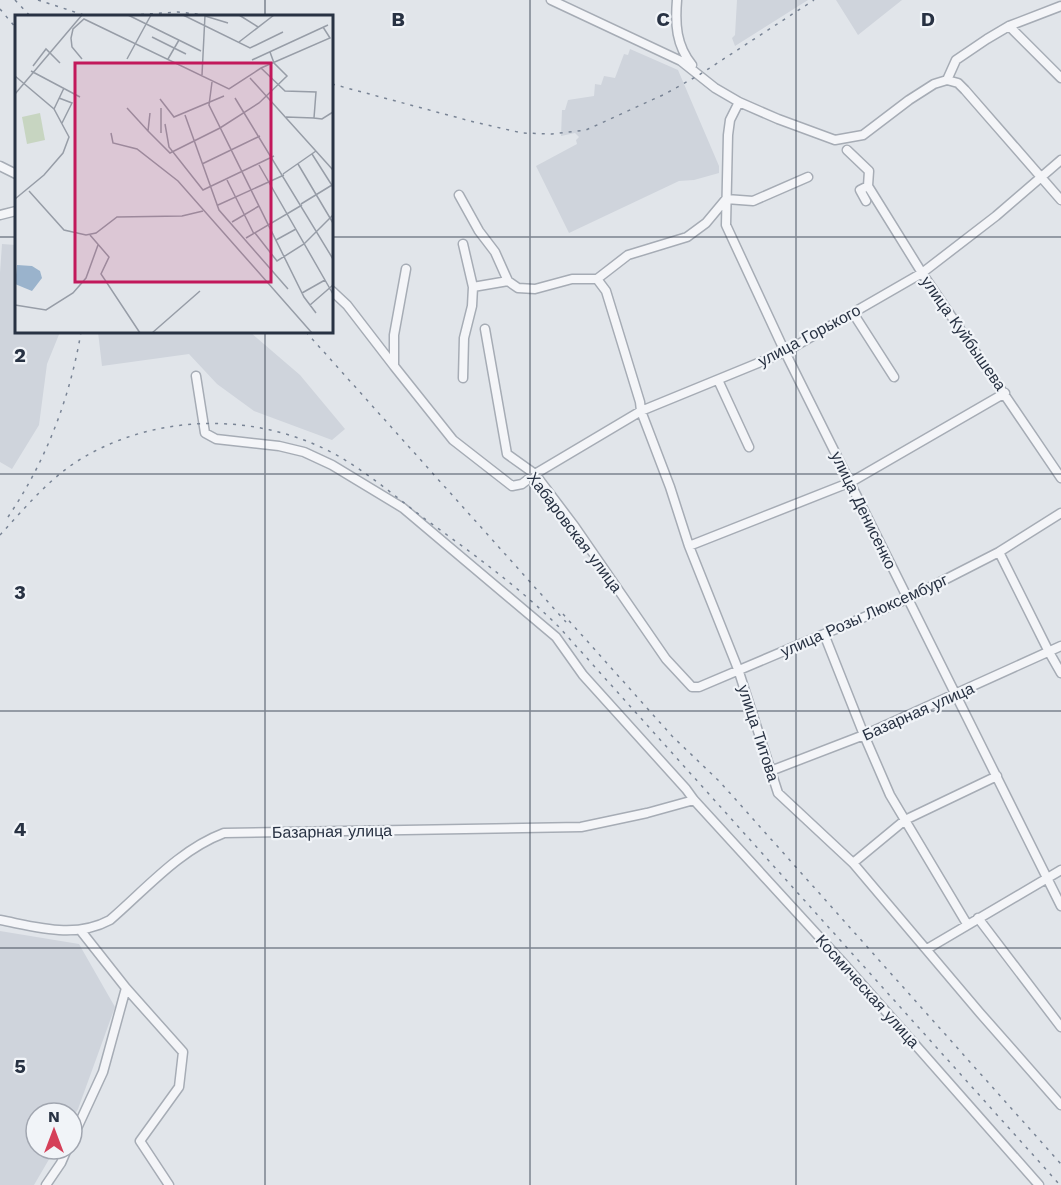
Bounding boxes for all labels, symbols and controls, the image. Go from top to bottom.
text: B [391,7,405,31]
text: C [656,7,670,31]
text: D [921,7,935,31]
inset map [15,15,333,333]
street label: улица Куйбышева [917,272,1010,394]
street label: улица Горького [755,300,864,371]
text: 2 [14,343,26,367]
street label: улица Денисенко [827,448,900,572]
street label: Хабаровская улица [523,468,626,596]
street label: улица Розы Люксембург [778,570,951,661]
text: 3 [14,580,26,604]
street label: Базарная улица [859,678,977,745]
street label: улица Титова [734,682,783,784]
text: 4 [14,817,27,841]
street label: Базарная улица [272,821,392,842]
street label: Космическая улица [812,931,924,1052]
text: 5 [14,1054,26,1078]
north arrow [24,1101,84,1161]
text: N [48,1107,60,1126]

